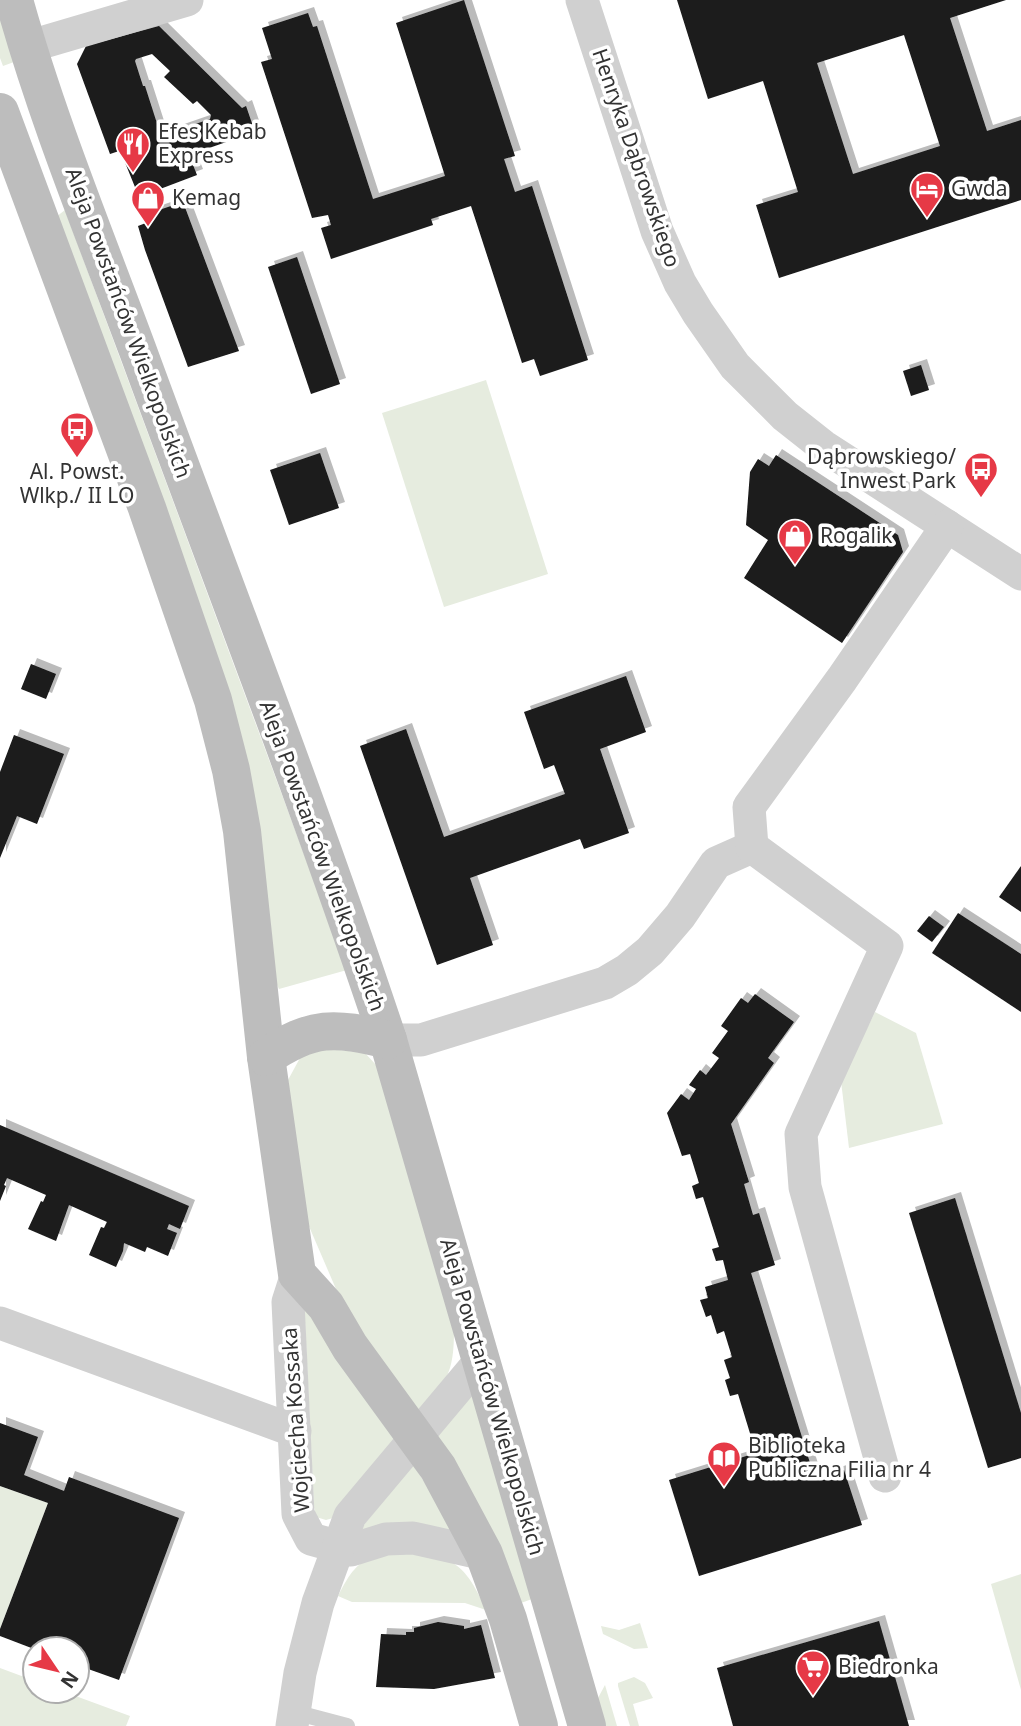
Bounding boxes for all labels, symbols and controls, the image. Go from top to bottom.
street label: Henryka Dąbrowskiego [586,45,688,271]
place label: Efes Kebab Express [158,117,267,169]
restaurant icon: Efes Kebab Express [114,125,152,174]
street label: Aleja Powstańców Wielkopolskich [60,164,198,482]
hotel icon: Gwda [908,170,946,219]
place label: Gwda [951,174,1008,202]
shop icon: Kemag [129,179,167,228]
place label: Kemag [172,183,241,211]
bus stop icon: Al. Powst. Wlkp./ II LO [58,410,96,459]
place label: Dąbrowskiego/ Inwest Park [807,442,957,494]
bus stop icon: Dąbrowskiego/ Inwest Park [962,450,1000,499]
place label: Al. Powst. Wlkp./ II LO [20,457,134,509]
shop icon: Rogalik [776,517,814,566]
place label: Rogalik [820,521,893,549]
street label: Aleja Powstańców Wielkopolskich [254,697,392,1015]
street label: Aleja Powstańców Wielkopolskich [434,1235,552,1558]
street label: Wojciecha Kossaka [275,1327,315,1514]
place label: Biblioteka Publiczna Filia nr 4 [748,1431,931,1483]
library icon: Biblioteka Publiczna Filia nr 4 [705,1439,743,1488]
north arrow [21,1635,91,1705]
supermarket icon: Biedronka [794,1648,832,1697]
place label: Biedronka [838,1652,939,1680]
text: N [55,1666,85,1694]

